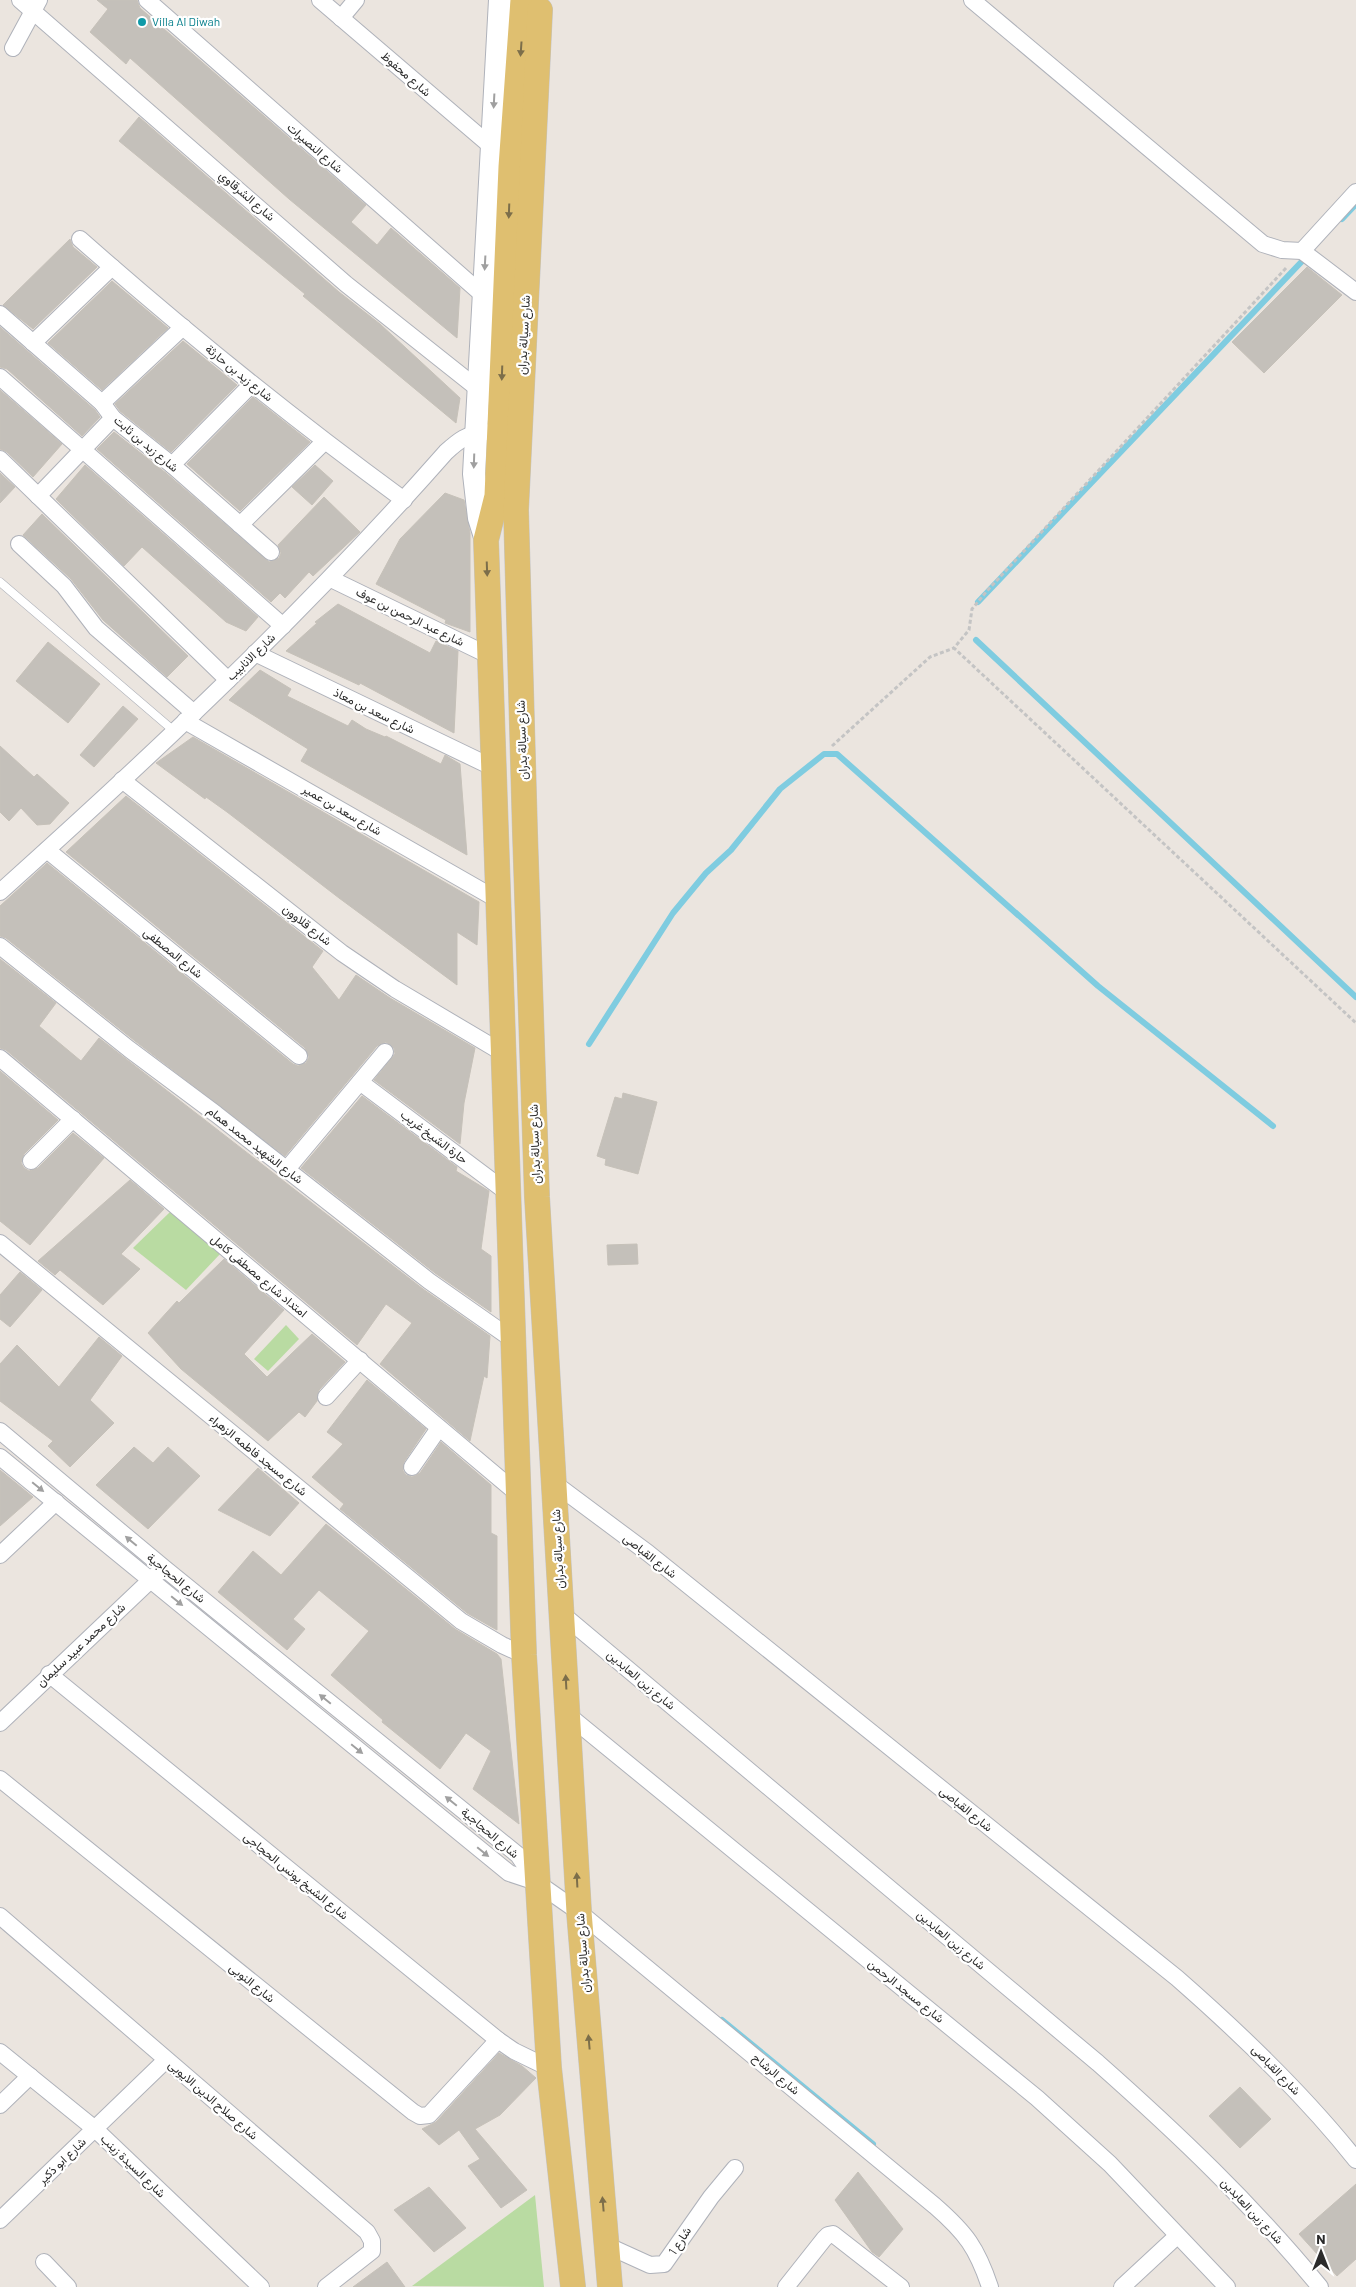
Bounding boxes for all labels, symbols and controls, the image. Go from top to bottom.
place label: Villa Al Diwah [152,14,220,28]
marker: Villa Al Diwah [136,16,148,28]
one-way arrow [516,41,524,57]
street label: شارع محفوظ [377,48,434,101]
one-way arrow [490,93,498,109]
street label: شارع النصيرات [283,119,346,177]
street label: شارع الشرقاوي [214,167,278,226]
one-way arrow [505,203,513,219]
one-way arrow [480,256,488,272]
street label: شارع سيالة بدران [514,295,535,375]
street label: شارع زيد بن حارثة [201,341,276,406]
one-way arrow [498,365,506,381]
street label: شارع زيد بن ثابت [110,412,182,476]
one-way arrow [470,453,478,469]
one-way arrow [483,561,491,577]
street label: شارع عبد الرحمن بن عوف [353,584,467,651]
street label: شارع الانابيب [223,630,279,685]
street label: شارع سعد بن معاذ [330,684,417,738]
street label: شارع سيالة بدران [513,700,532,780]
street label: شارع سعد بن عمير [298,780,384,840]
street label: شارع قلاوون [279,901,335,950]
street label: شارع المصطفى [139,924,206,983]
street label: شارع الشهيد محمد همام [203,1102,306,1188]
street label: شارع سيالة بدران [526,1104,545,1184]
street label: حارة الشيخ غريب [397,1106,471,1168]
street label: امتداد شارع مصطفى كامل [207,1231,311,1322]
street label: شارع مسجد فاطمه الزهراء [205,1410,310,1500]
one-way arrow [31,1482,44,1493]
street label: شارع سيالة بدران [548,1509,569,1589]
street label: شارع القباصى [619,1530,680,1583]
one-way arrow [125,1536,138,1547]
street label: شارع الحجاجية [143,1549,209,1607]
one-way arrow [171,1596,184,1607]
street label: شارع محمد عبيد سليمان [33,1600,130,1691]
street label: شارع زين العابدين [603,1647,679,1714]
one-way arrow [561,1674,569,1690]
one-way arrow [319,1694,332,1705]
one-way arrow [351,1743,364,1754]
street label: شارع القباصى [936,1783,996,1836]
one-way arrow [445,1796,458,1807]
street label: شارع الحجاجية [457,1804,522,1863]
street label: شارع الشيخ يونس الحجاجى [240,1829,352,1924]
one-way arrow [476,1846,489,1857]
one-way arrow [573,1871,581,1887]
street label: شارع زين العابدين [913,1907,989,1974]
street label: شارع سيالة بدران [572,1913,595,1993]
street label: شارع مسجد الرحمن [864,1955,947,2027]
street label: شارع النوبى [225,1960,278,2007]
one-way arrow [585,2033,593,2049]
street label: شارع القباصى [1247,2041,1304,2099]
street label: شارع الرشاح [748,2050,803,2099]
street label: شارع صلاح الدين الايوبى [164,2057,261,2144]
street label: شارع السيدة زينب [96,2131,169,2202]
street label: شارع ابو ذكير [34,2134,90,2189]
street label: شارع زين العابدين [1216,2175,1287,2248]
one-way arrow [598,2195,606,2211]
street label: شارع 1 [665,2224,696,2259]
north arrow [1296,2227,1346,2277]
text: N [1316,2230,1326,2247]

